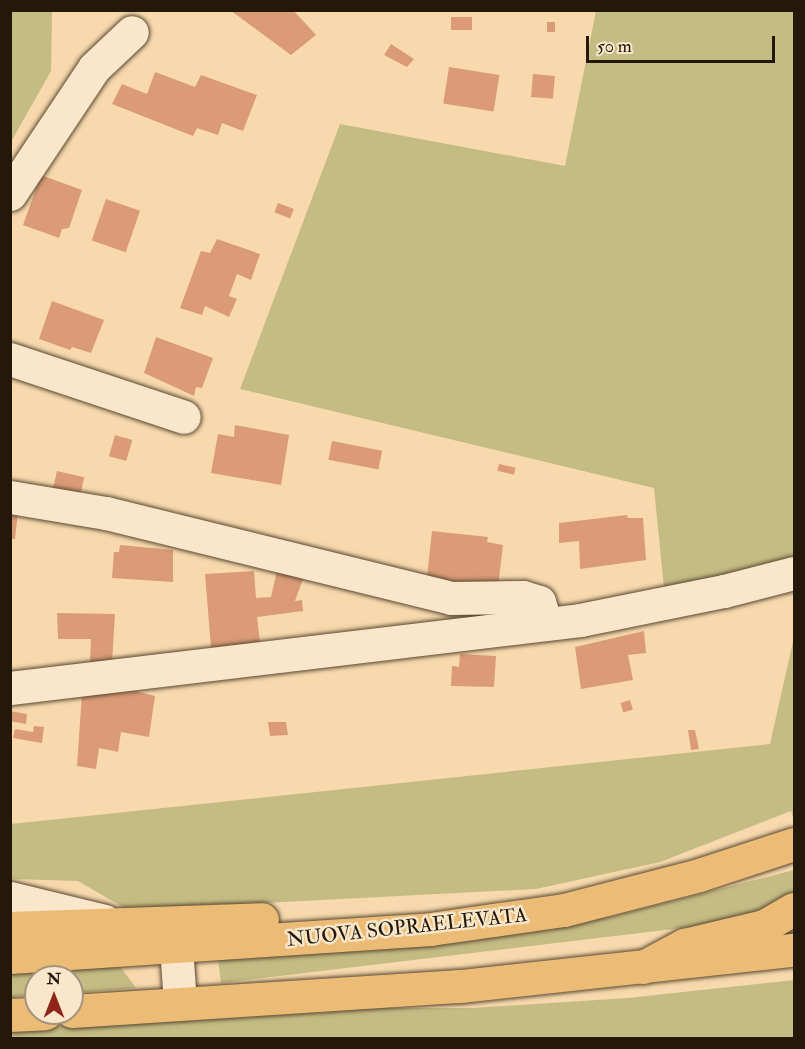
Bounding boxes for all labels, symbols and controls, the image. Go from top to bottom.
scale bar [589,24,778,62]
text: 50 m [597,35,632,58]
street label: NUOVA SOPRAELEVATA [286,902,528,952]
north arrow [24,965,84,1025]
text: N [47,969,61,989]

